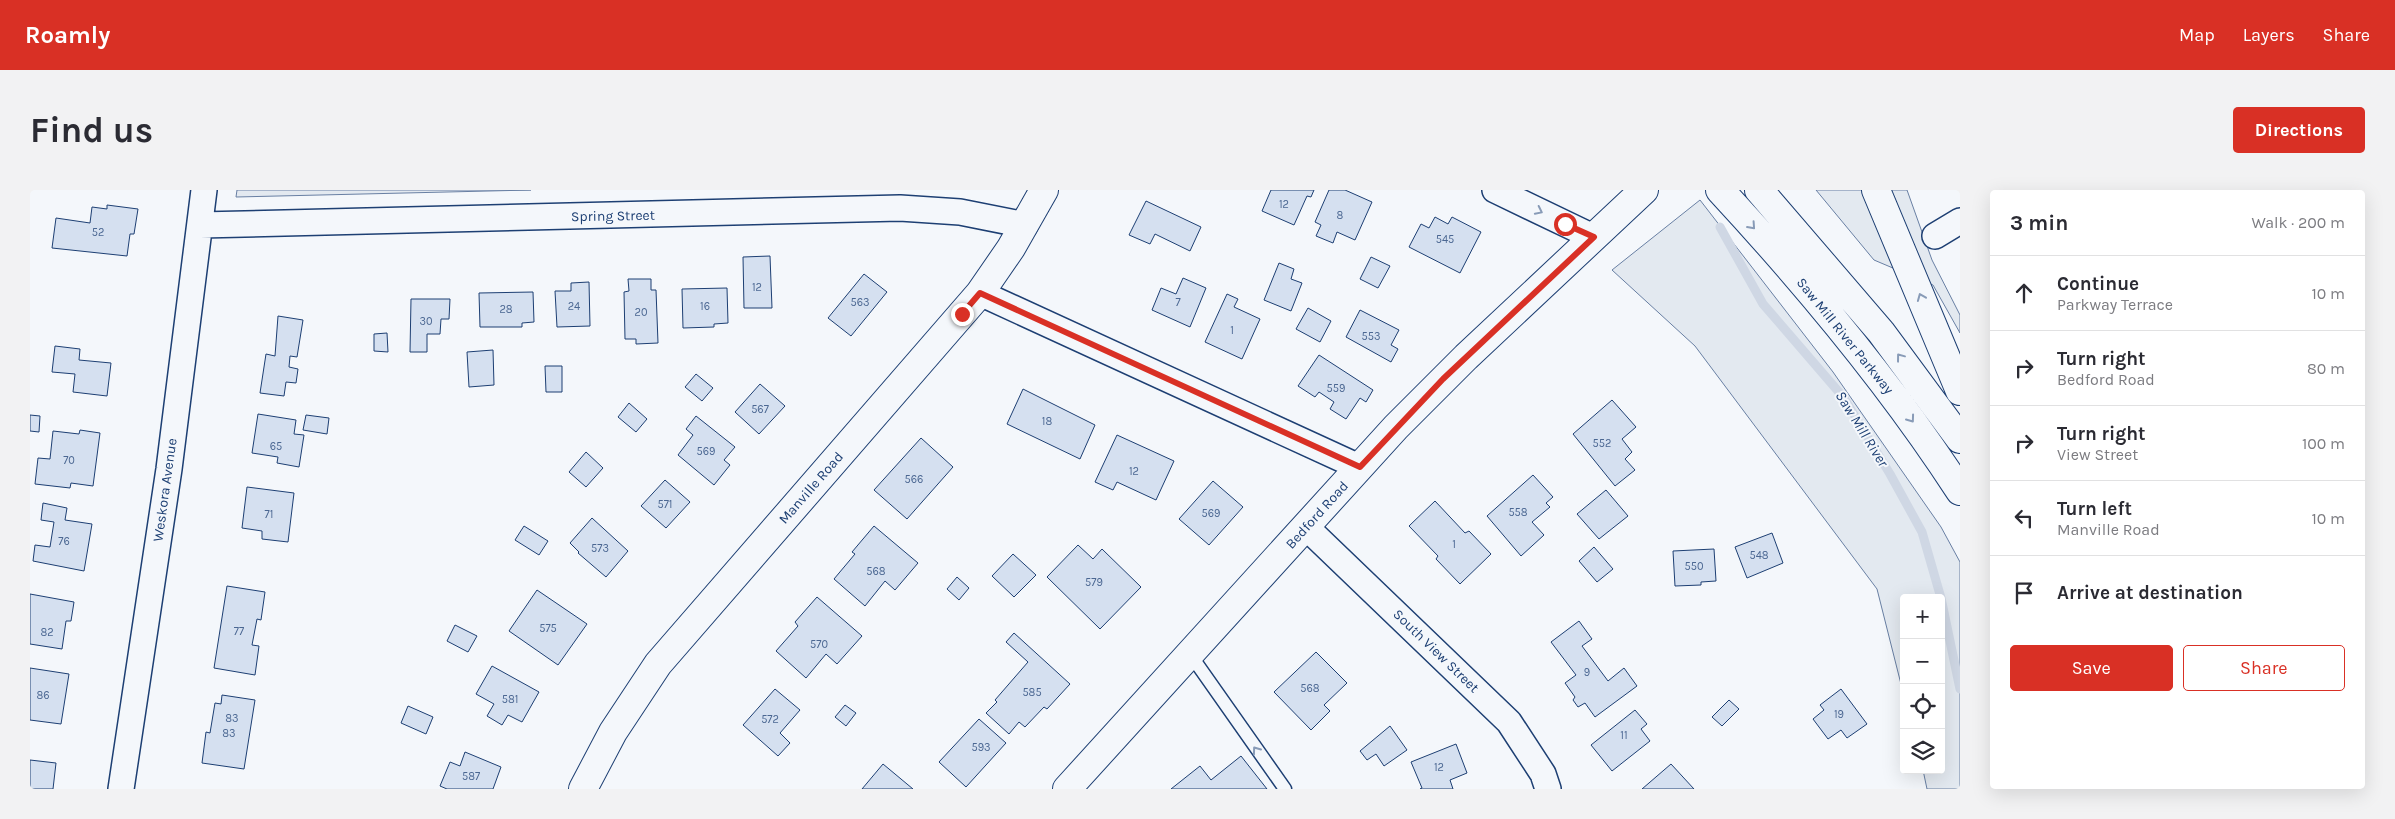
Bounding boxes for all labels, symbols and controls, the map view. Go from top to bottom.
text: Roamly [25,21,110,49]
text: Map [2179,24,2215,46]
text: Layers [2243,24,2295,46]
text: Share [2323,24,2370,46]
button: Directions [2233,107,2365,153]
text: Find us [30,110,153,151]
house number: 12 [1279,198,1289,211]
one-way arrow [1534,205,1543,215]
street label: Spring Street [571,207,655,225]
house number: 8 [1337,209,1344,222]
text: 3 min [2010,211,2068,235]
route start [1554,213,1577,236]
text: Walk · 200 m [2251,213,2345,232]
one-way arrow [1747,220,1756,229]
house number: 52 [92,226,104,239]
house number: 545 [1436,233,1454,246]
text: Continue [2057,273,2139,295]
street label: Saw Mill River Parkway [1793,274,1898,398]
icon: ahead [2010,279,2038,307]
house number: 12 [752,281,762,294]
text: 10 m [2311,284,2345,303]
one-way arrow [1916,293,1927,302]
text: Parkway Terrace [2057,295,2173,314]
house number: 563 [850,296,870,309]
house number: 7 [1175,296,1181,309]
house number: 24 [568,300,580,313]
house number: 16 [700,300,710,313]
house number: 28 [499,303,513,316]
route end [951,303,974,326]
house number: 20 [635,306,647,319]
house number: 30 [419,315,433,328]
house number: 1 [1230,324,1234,337]
house number: 553 [1362,330,1380,343]
text: Turn right [2057,348,2146,370]
one-way arrow [1897,353,1906,363]
icon: right [2010,354,2038,382]
text: 80 m [2307,359,2345,378]
text: Bedford Road [2057,370,2155,389]
house number: 559 [1327,382,1345,395]
water label: Saw Mill River [1832,388,1893,471]
house number: 567 [751,403,769,416]
one-way arrow [1904,414,1914,423]
house number: 18 [1042,415,1052,428]
text: Turn right [2057,423,2146,445]
icon: right [2010,429,2038,457]
text: 100 m [2302,434,2345,453]
street label: Weskora Avenue [149,437,181,543]
house number: 552 [1593,437,1611,450]
house number: 65 [270,440,282,453]
house number: 569 [697,445,715,458]
text: View Street [2057,445,2138,464]
street label: Manville Road [775,449,847,527]
house number: 70 [63,454,75,467]
house number: 12 [1129,465,1139,478]
house number: 566 [905,473,923,486]
street label: Bedford Road [1282,478,1352,552]
house number: 571 [657,498,673,511]
text: Turn left [2057,498,2132,520]
icon: left [2010,504,2038,532]
house number: 558 [1508,506,1528,519]
house number: 569 [1202,507,1220,520]
house number: 71 [265,508,273,521]
text: 10 m [2311,509,2345,528]
text: Manville Road [2057,520,2160,539]
house number: 76 [58,535,70,548]
house number: 1 [1452,538,1456,551]
house number: 573 [591,542,609,555]
house number: 548 [1749,549,1769,562]
house number: 550 [1685,560,1703,573]
house number: 568 [866,565,886,578]
house number: 579 [1085,576,1103,589]
icon: arrive [2010,579,2038,607]
text: Arrive at destination [2057,582,2243,604]
map controls [1900,594,1945,774]
button: + [1900,594,1945,639]
street label: South View Street [1390,606,1482,696]
house number: 575 [539,622,557,635]
house number: 77 [234,625,244,638]
house number: 82 [40,626,54,639]
house number: 570 [810,638,828,651]
button: − [1900,639,1945,684]
button: Save [2010,645,2173,691]
button: Share [2183,645,2345,691]
house number: 9 [1584,666,1590,679]
house number: 568 [1300,682,1320,695]
button: locate [1900,684,1945,729]
house number: 585 [1022,686,1042,699]
house number: 86 [36,689,50,702]
house number: 581 [502,693,518,706]
house number: 19 [1834,708,1844,721]
house number: 83 [225,712,239,725]
house number: 572 [761,713,779,726]
house number: 83 [222,727,236,740]
house number: 11 [1620,729,1628,742]
button: layers [1900,729,1945,774]
house number: 593 [971,741,991,754]
one-way arrow [1253,746,1263,755]
house number: 12 [1434,761,1444,774]
house number: 587 [462,770,480,783]

